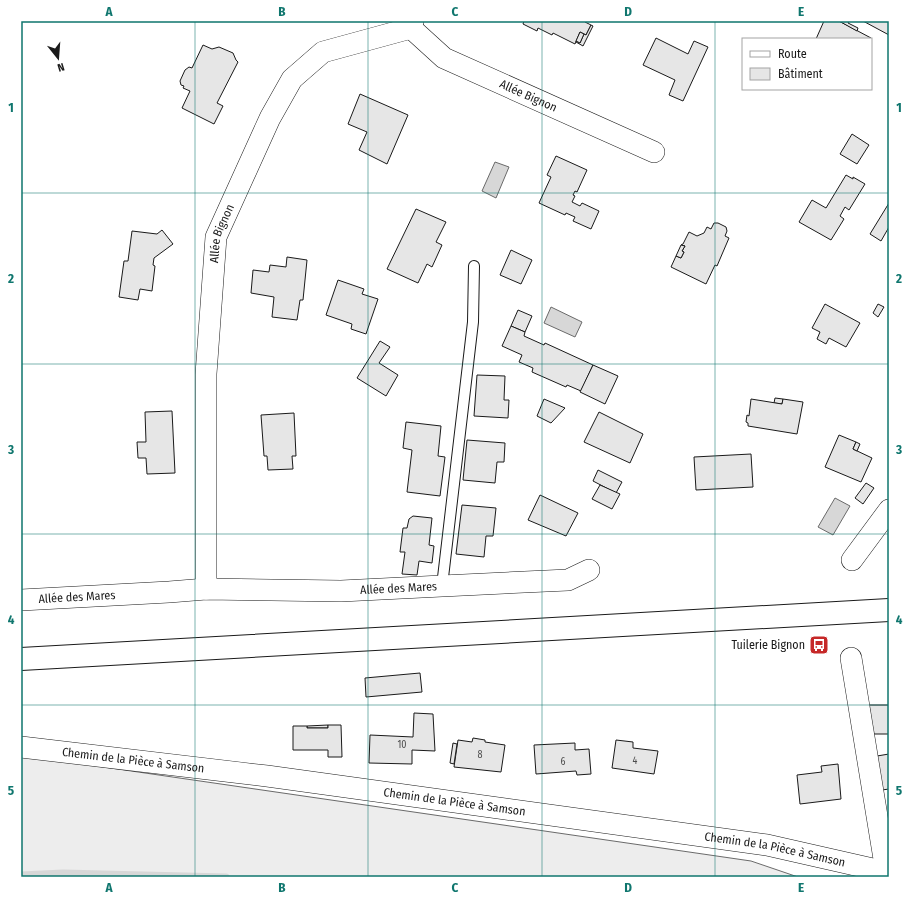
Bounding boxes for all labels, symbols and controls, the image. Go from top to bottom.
text: A [104,4,113,19]
text: B [278,4,286,19]
text: C [452,4,459,19]
text: D [624,4,632,19]
text: E [798,4,804,19]
north arrow [38,38,78,78]
legend [742,38,872,90]
text: Route [778,47,807,61]
text: N [56,60,66,74]
text: Bâtiment [778,67,823,81]
street label: Allée Bignon [497,77,559,115]
text: 1 [8,100,14,115]
text: 1 [896,100,902,115]
street label: Allée Bignon [207,202,237,264]
text: 2 [7,271,14,286]
text: 2 [895,271,902,286]
text: 3 [7,442,14,457]
text: 3 [895,442,902,457]
street label: Allée des Mares [360,579,437,597]
street label: Allée des Mares [38,588,116,606]
text: 4 [8,612,15,627]
text: 4 [896,612,903,627]
bus stop icon: Tuilerie Bignon [808,634,830,656]
place label: Tuilerie Bignon [731,638,805,652]
house number: 10 [397,739,407,751]
street label: Chemin de la Pièce à Samson [61,745,205,776]
house number: 8 [478,749,483,761]
house number: 4 [633,755,638,767]
house number: 6 [561,756,566,768]
text: 5 [8,783,14,798]
text: 5 [896,783,902,798]
street label: Chemin de la Pièce à Samson [383,785,526,819]
street label: Chemin de la Pièce à Samson [704,829,847,870]
text: A [104,880,113,895]
text: B [278,880,286,895]
text: C [452,880,459,895]
text: D [624,880,632,895]
text: E [798,880,804,895]

